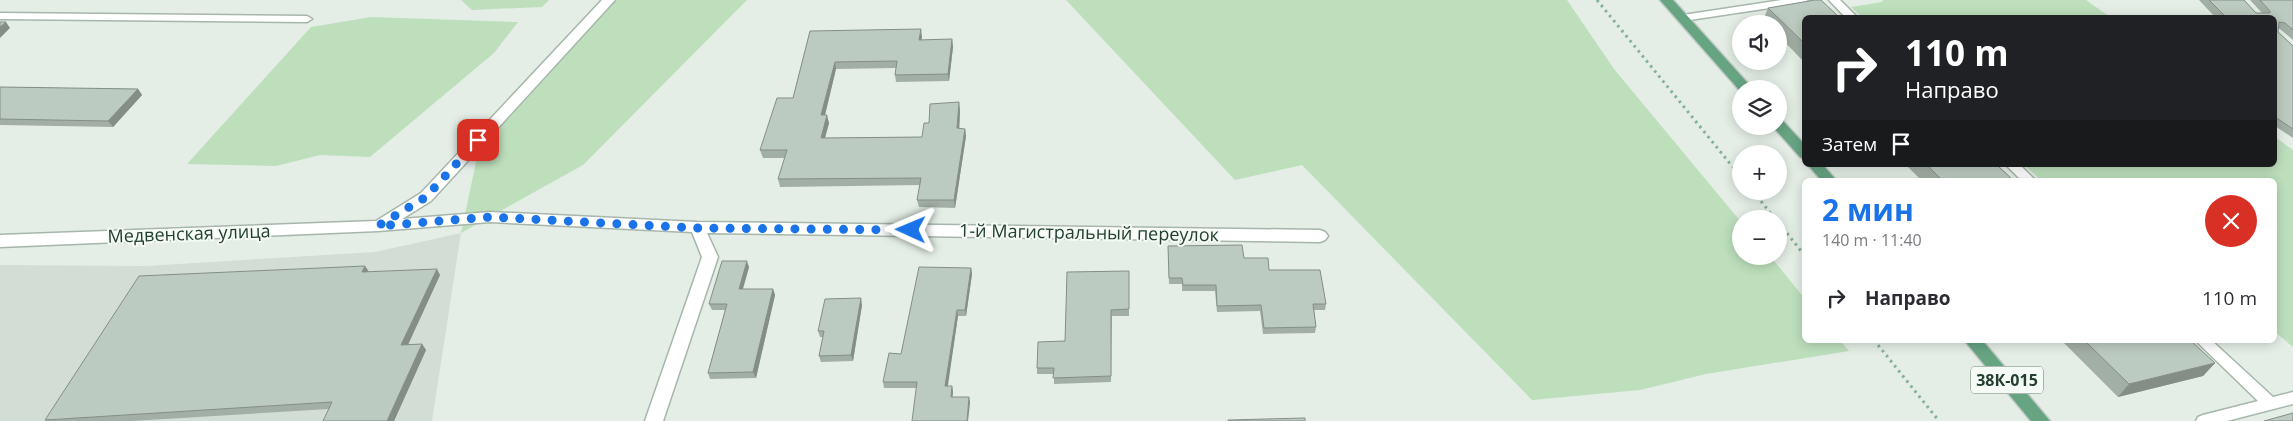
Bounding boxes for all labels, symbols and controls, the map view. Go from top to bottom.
map controls [1732,15,1787,265]
button: sound [1732,15,1787,70]
text: 110 m [1905,29,2009,76]
icon: right [1822,35,1887,100]
text: Направо [1905,74,1999,104]
button: layers [1732,80,1787,135]
pin [457,119,499,161]
icon: arrive [464,126,492,154]
icon: arrive [1887,130,1915,158]
text: Затем [1822,131,1877,157]
button: + [1732,145,1787,200]
text: 2 мин [1822,189,1914,230]
button: close [2205,195,2257,247]
position arrow [884,203,936,255]
button: − [1732,210,1787,265]
street label: Медвенская улица [107,218,271,248]
street label: 1-й Магистральный переулок [959,218,1220,246]
text: 140 m · 11:40 [1822,229,1922,251]
icon: right [1822,284,1850,312]
text: Направо [1865,285,1951,311]
text: 110 m [2202,285,2257,311]
road number: 38К-015 [1971,366,2043,394]

